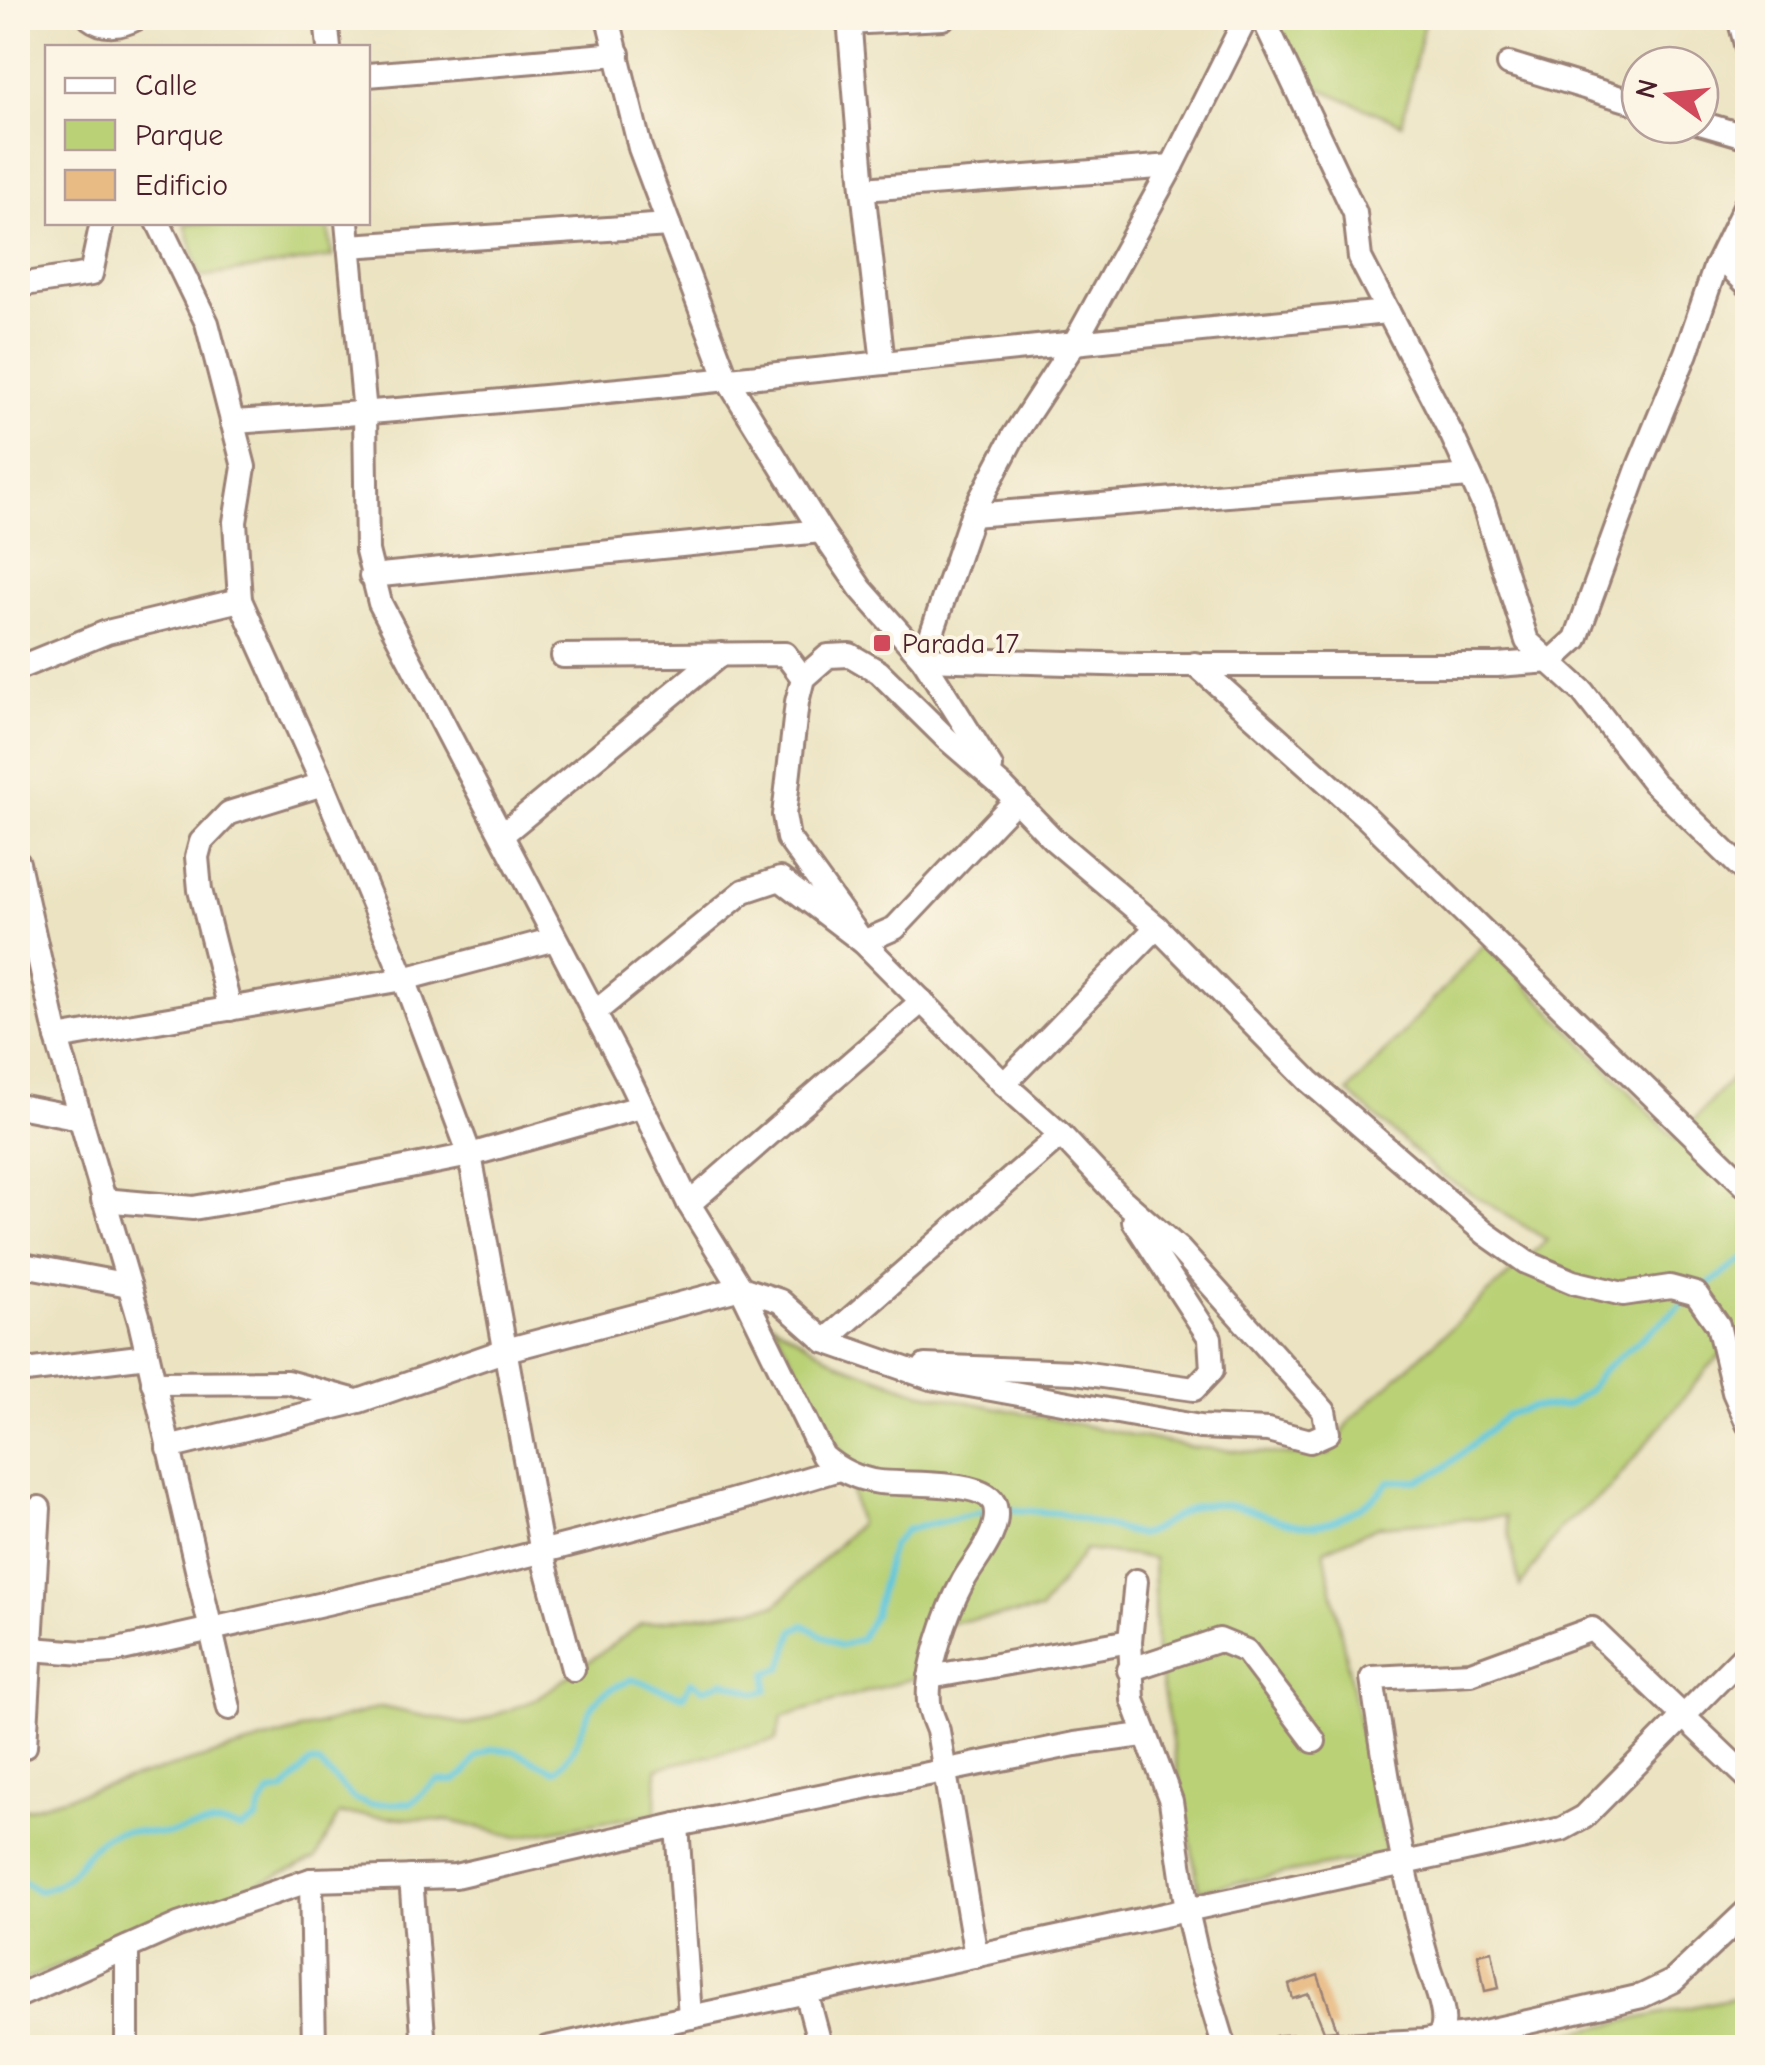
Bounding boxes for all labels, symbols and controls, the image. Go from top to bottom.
legend [45,45,370,225]
north arrow [1620,45,1720,145]
text: Calle [135,68,197,103]
text: N [1629,76,1665,102]
text: Parque [135,118,223,153]
text: Edificio [135,168,228,203]
place label: Parada 17 [902,628,1019,660]
marker: Parada 17 [871,632,893,654]

